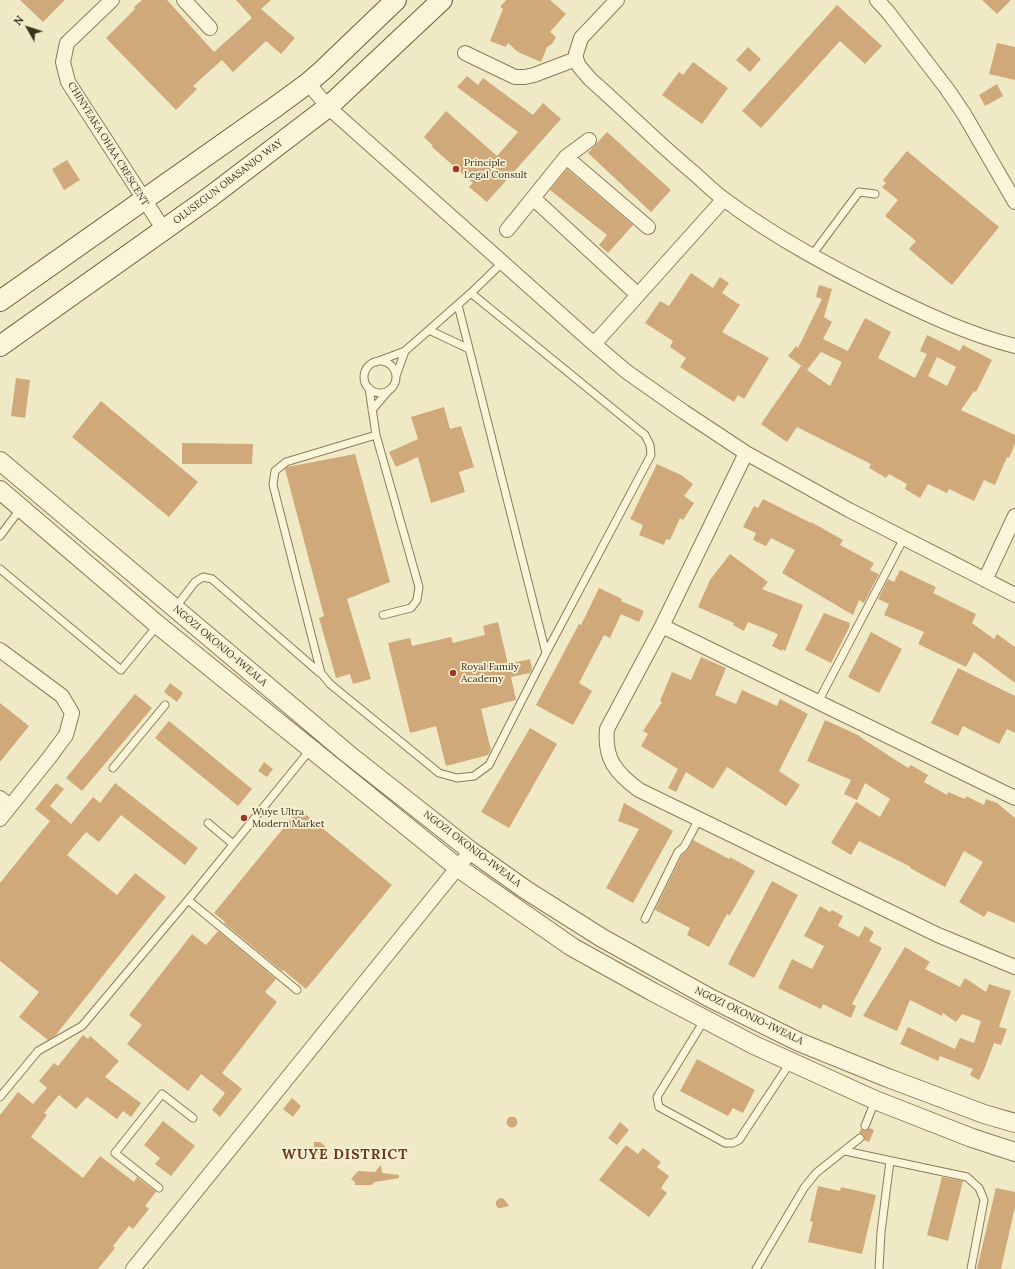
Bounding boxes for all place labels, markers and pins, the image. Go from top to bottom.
place label: Principle Legal Consult [464,157,527,180]
marker: Principle Legal Consult [451,164,461,174]
place label: Royal Family Academy [461,661,519,684]
marker: Royal Family Academy [448,668,458,678]
place label: Wuye Ultra Modern Market [252,806,325,830]
marker: Wuye Ultra Modern Market [239,813,249,823]

